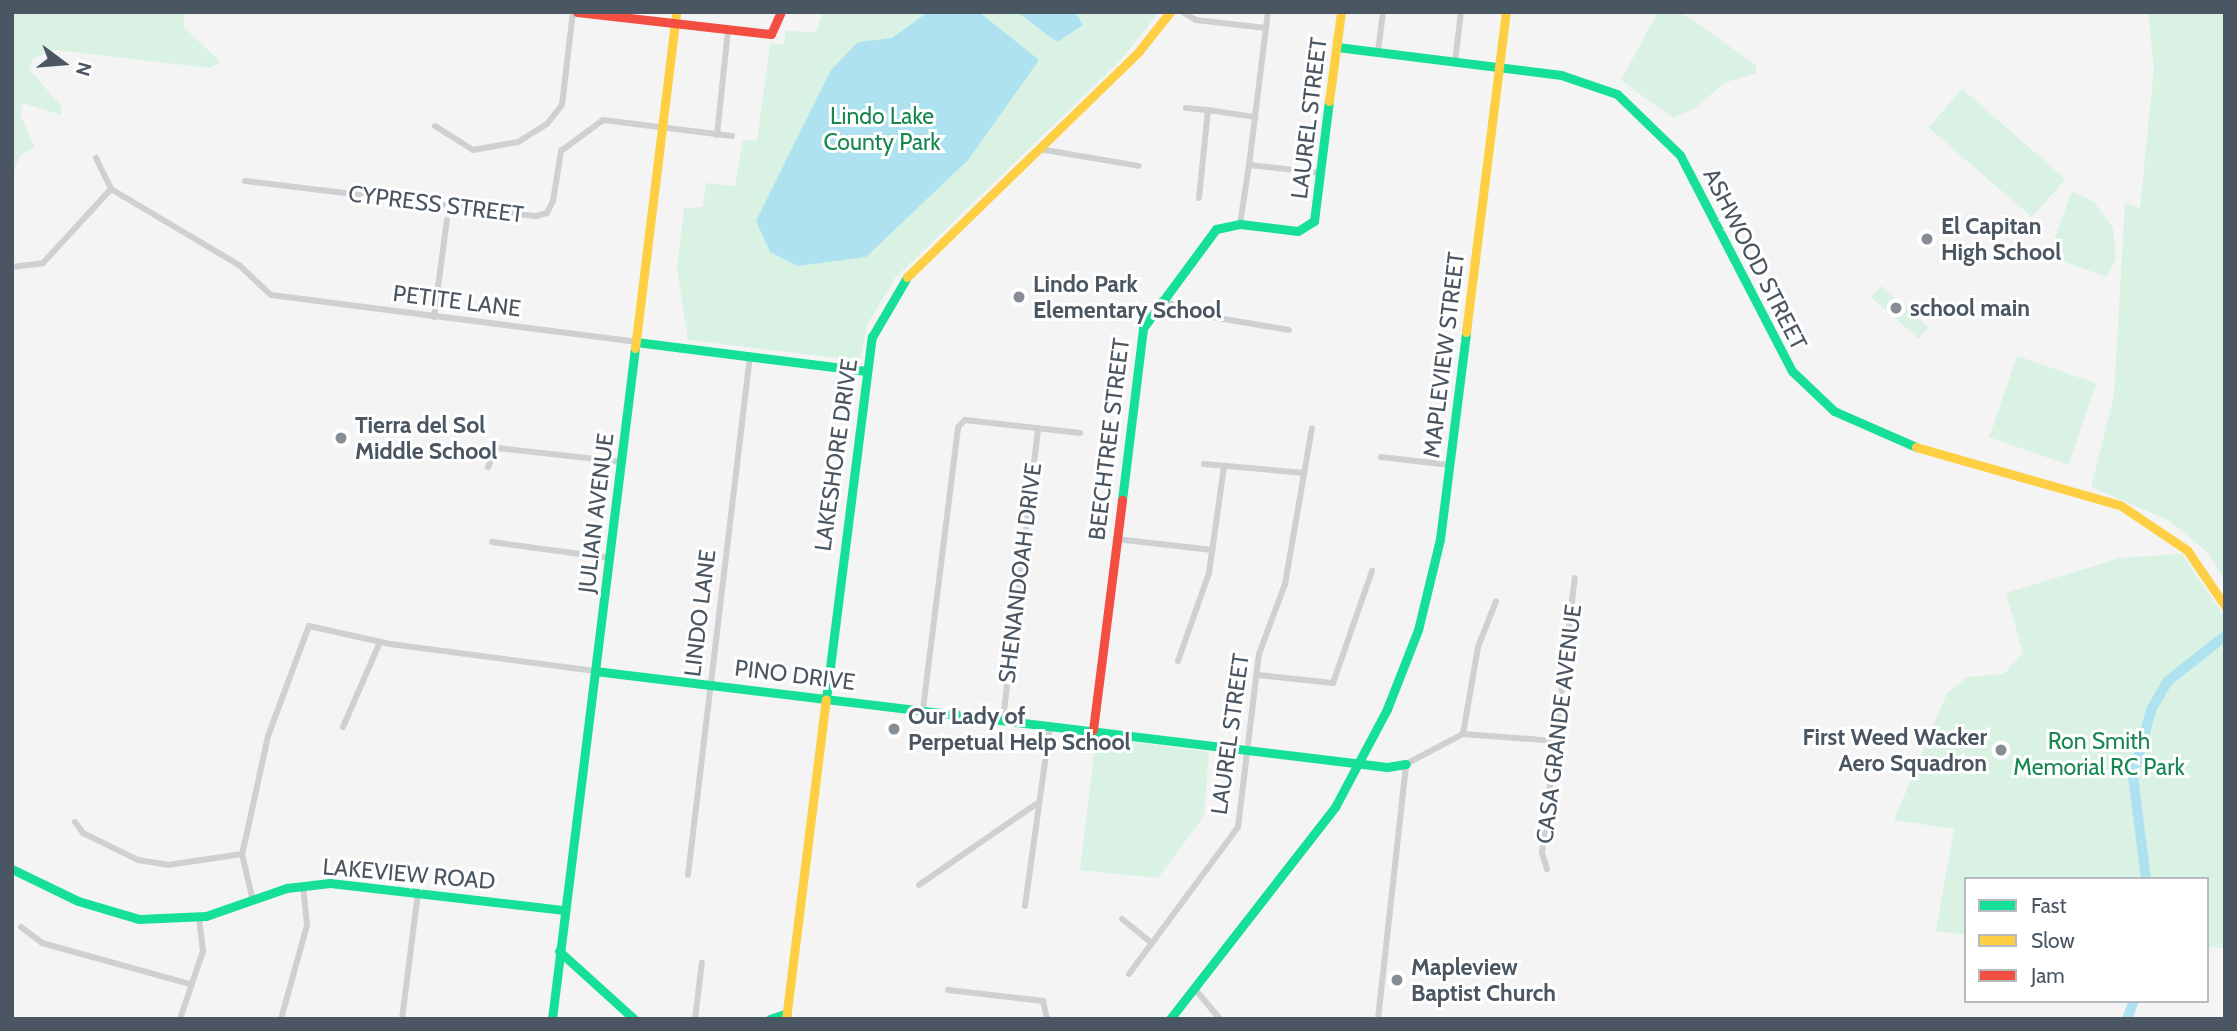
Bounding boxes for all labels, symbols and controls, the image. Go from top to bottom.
north arrow [28,28,98,98]
street label: LAUREL STREET [1285,36,1333,200]
text: N [71,59,97,79]
park label: Lindo Lake County Park [823,102,941,156]
street label: ASHWOOD STREET [1697,164,1813,354]
street label: CYPRESS STREET [347,180,525,228]
place label: El Capitan High School [1941,212,2061,266]
marker: El Capitan High School [1919,231,1935,247]
street label: MAPLEVIEW STREET [1418,251,1470,459]
place label: Lindo Park Elementary School [1033,270,1221,324]
street label: PETITE LANE [391,279,523,323]
marker: Lindo Park Elementary School [1011,289,1027,305]
place label: school main [1910,294,2030,322]
marker: school main [1888,300,1904,316]
street label: BEECHTREE STREET [1083,336,1135,542]
street label: LAKESHORE DRIVE [809,357,863,553]
place label: Tierra del Sol Middle School [355,411,497,465]
marker: Tierra del Sol Middle School [333,430,349,446]
street label: JULIAN AVENUE [573,431,619,595]
street label: SHENANDOAH DRIVE [993,461,1047,685]
street label: LINDO LANE [679,548,721,678]
street label: CASA GRANDE AVENUE [1531,603,1587,845]
street label: LAUREL STREET [1205,652,1255,816]
street label: PINO DRIVE [733,654,857,696]
place label: Our Lady of Perpetual Help School [908,702,1131,756]
marker: Our Lady of Perpetual Help School [886,721,902,737]
place label: First Weed Wacker Aero Squadron [1803,723,1987,777]
park label: Ron Smith Memorial RC Park [2013,727,2185,781]
marker: First Weed Wacker Aero Squadron [1993,742,2009,758]
street label: LAKEVIEW ROAD [322,853,496,895]
legend [1964,877,2209,1003]
text: Fast [2031,893,2067,918]
text: Slow [2031,928,2075,953]
place label: Mapleview Baptist Church [1411,953,1556,1007]
text: Jam [2031,963,2065,988]
marker: Mapleview Baptist Church [1389,972,1405,988]

